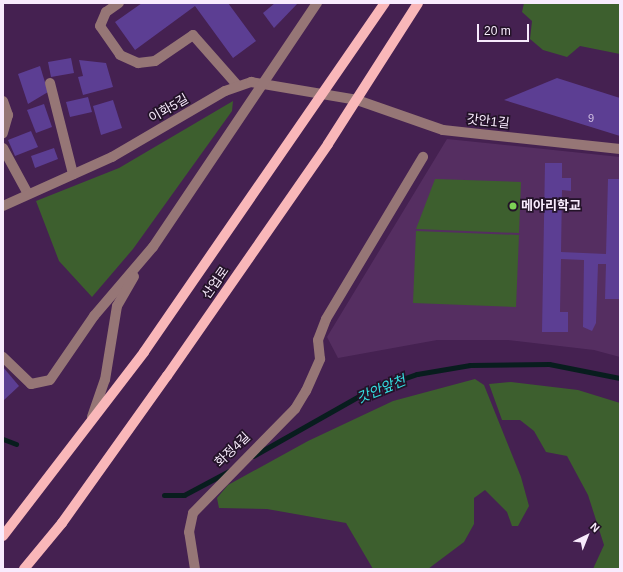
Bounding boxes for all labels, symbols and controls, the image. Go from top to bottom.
scale bar [479,16,531,42]
text: 20 m [484,24,511,38]
street label: 이화5길 [146,91,192,127]
house number: 9 [588,111,594,125]
street label: 갓안1길 [466,112,510,132]
place label: 메아리학교 [521,198,581,214]
marker: 메아리학교 [508,201,518,211]
street label: 산업로 [199,264,233,302]
water label: 갓안앞천 [354,372,408,406]
street label: 화정4길 [212,429,254,471]
north arrow [567,516,607,556]
text: N [588,520,602,534]

